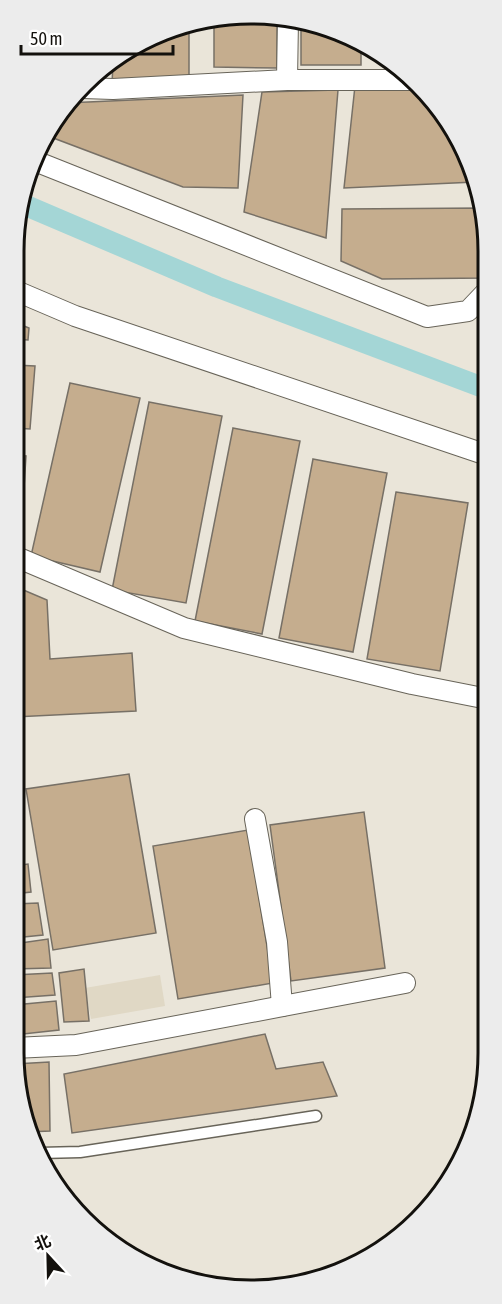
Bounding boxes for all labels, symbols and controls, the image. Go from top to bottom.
scale bar [21,18,172,56]
text: 50 m [30,28,62,49]
north arrow [18,1226,78,1286]
text: 北 [32,1231,53,1253]

